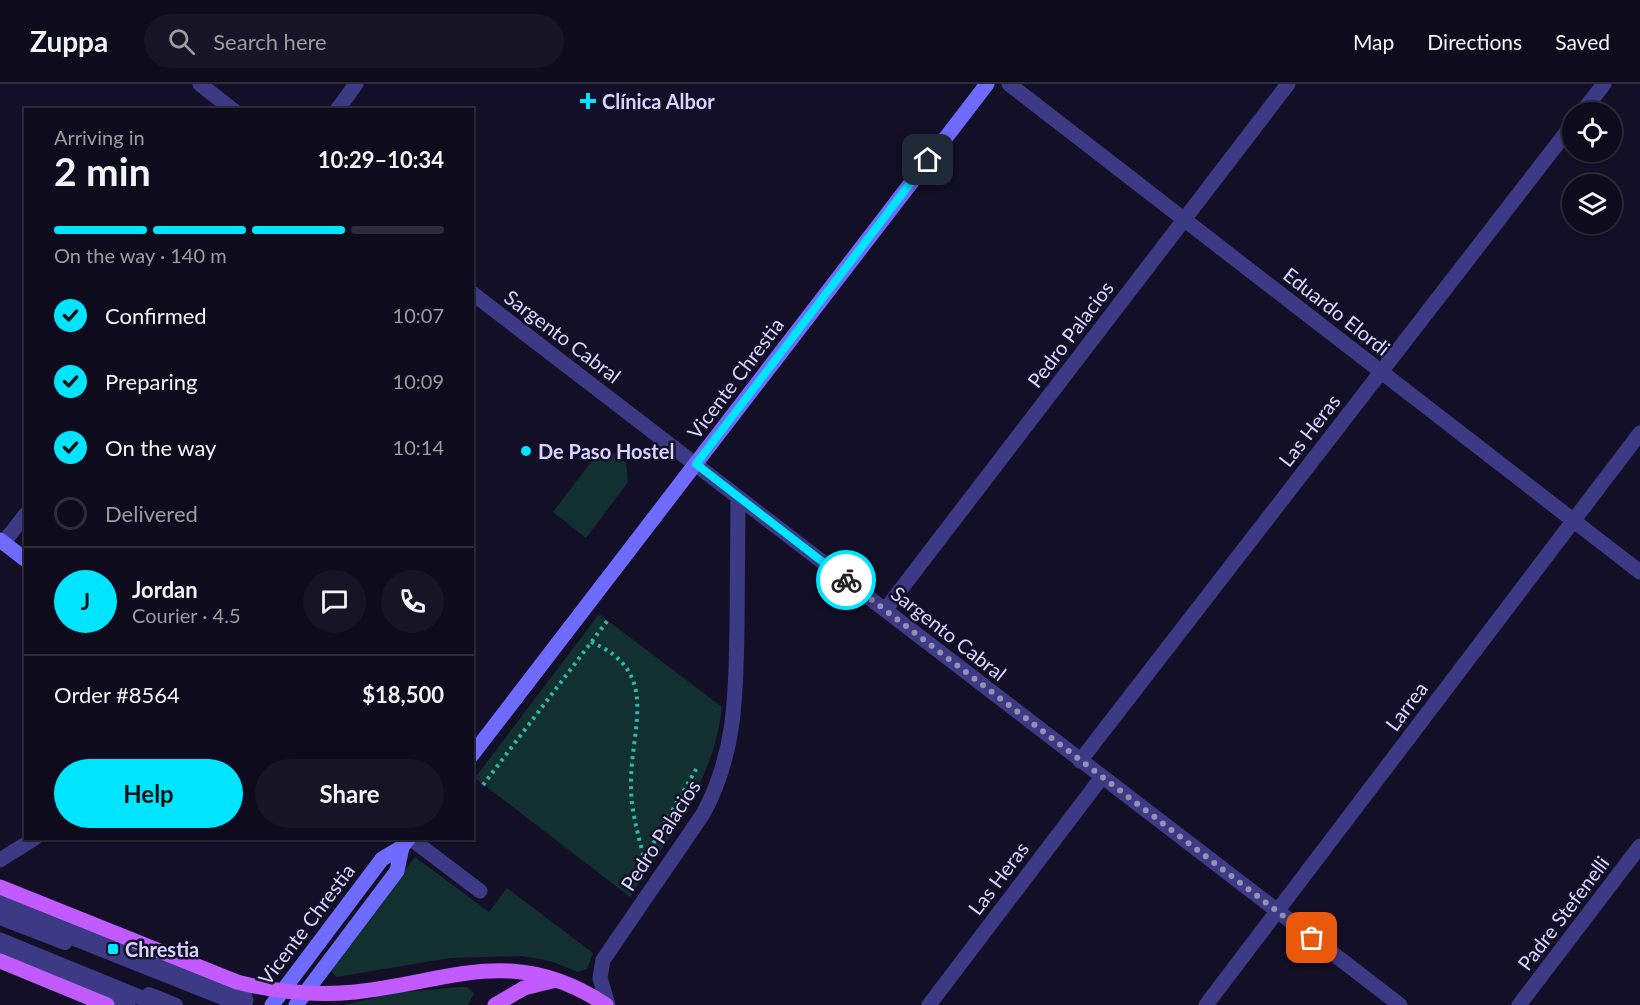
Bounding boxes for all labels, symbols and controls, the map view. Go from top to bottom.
search box [144,14,564,68]
text: Zuppa [30,24,108,58]
icon: search [165,25,198,58]
text: Search here [213,28,327,55]
text: Map [1353,29,1394,54]
text: Directions [1427,29,1522,54]
text: Saved [1555,29,1610,54]
place label: Clínica Albor [602,89,715,113]
marker: Clínica Albor [579,92,597,110]
map controls [1562,102,1622,234]
button: locate [1562,102,1622,162]
text: Arriving in [54,125,145,149]
pin [902,134,953,185]
icon: home [911,143,944,176]
text: 10:29–10:34 [318,146,444,173]
text: 2 min [54,148,151,194]
button: layers [1562,174,1622,234]
text: On the way · 140 m [54,243,227,267]
street label: Eduardo Elordi [1279,262,1395,360]
street label: Pedro Palacios [1022,276,1118,392]
street label: Sargento Cabral [500,284,626,388]
icon: check [54,299,87,332]
text: Confirmed [105,302,207,329]
text: 10:07 [393,303,444,327]
street label: Vicente Chrestia [682,313,788,443]
icon: check [54,365,87,398]
text: Preparing [105,368,197,395]
text: 10:09 [393,369,444,393]
street label: Las Heras [1273,389,1345,471]
icon: check [54,431,87,464]
text: On the way [105,434,216,461]
text: 10:14 [393,435,444,459]
place label: De Paso Hostel [538,439,674,463]
marker: De Paso Hostel [519,444,533,458]
text: Delivered [105,500,198,527]
courier [816,550,876,610]
icon: bike [830,564,863,597]
button: chat [303,570,366,633]
button: phone [381,570,444,633]
text: Jordan [132,576,198,603]
street label: Sargento Cabral [887,581,1011,685]
text: J [81,588,90,615]
text: Courier · 4.5 [132,603,241,627]
street label: Larrea [1380,677,1432,735]
text: Order #8564 [54,681,180,708]
text: $18,500 [362,681,444,708]
button: Help [54,759,243,828]
button: Share [255,759,444,828]
street label: Pedro Palacios [615,775,705,895]
street label: Las Heras [963,837,1033,919]
street label: Padre Stefenelli [1512,851,1614,975]
street label: Vicente Chrestia [253,859,359,989]
pin [1286,912,1337,963]
icon: bag [1295,921,1328,954]
place label: Chrestia [125,937,199,961]
marker: Chrestia [106,942,120,956]

